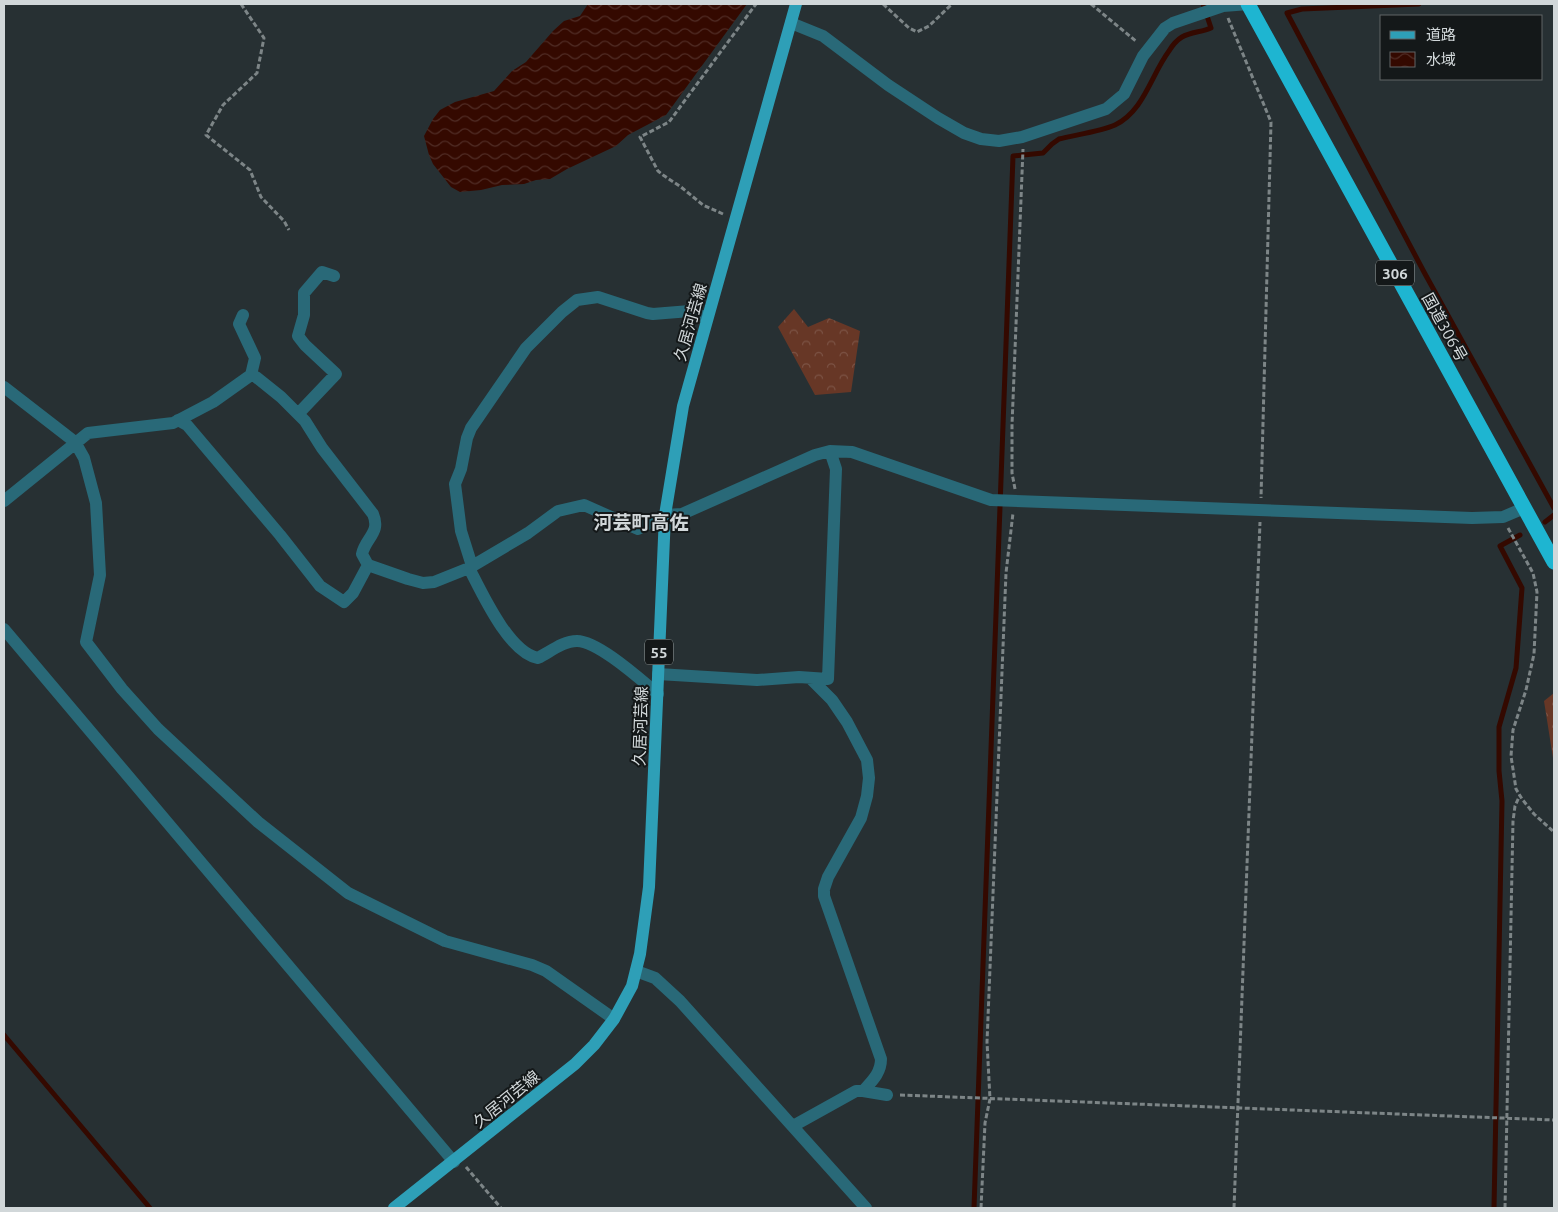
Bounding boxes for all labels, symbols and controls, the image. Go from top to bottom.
legend [1380,15,1543,80]
text: 道路 [1426,26,1456,43]
text: 水域 [1426,51,1456,68]
road number: 306 [1376,260,1414,286]
street label: 久居河芸線 [670,281,710,363]
street label: 国道306号 [1419,290,1471,364]
district label: 河芸町高佐 [593,511,689,533]
road number: 55 [645,640,673,664]
street label: 久居河芸線 [630,686,650,766]
street label: 久居河芸線 [469,1067,543,1131]

